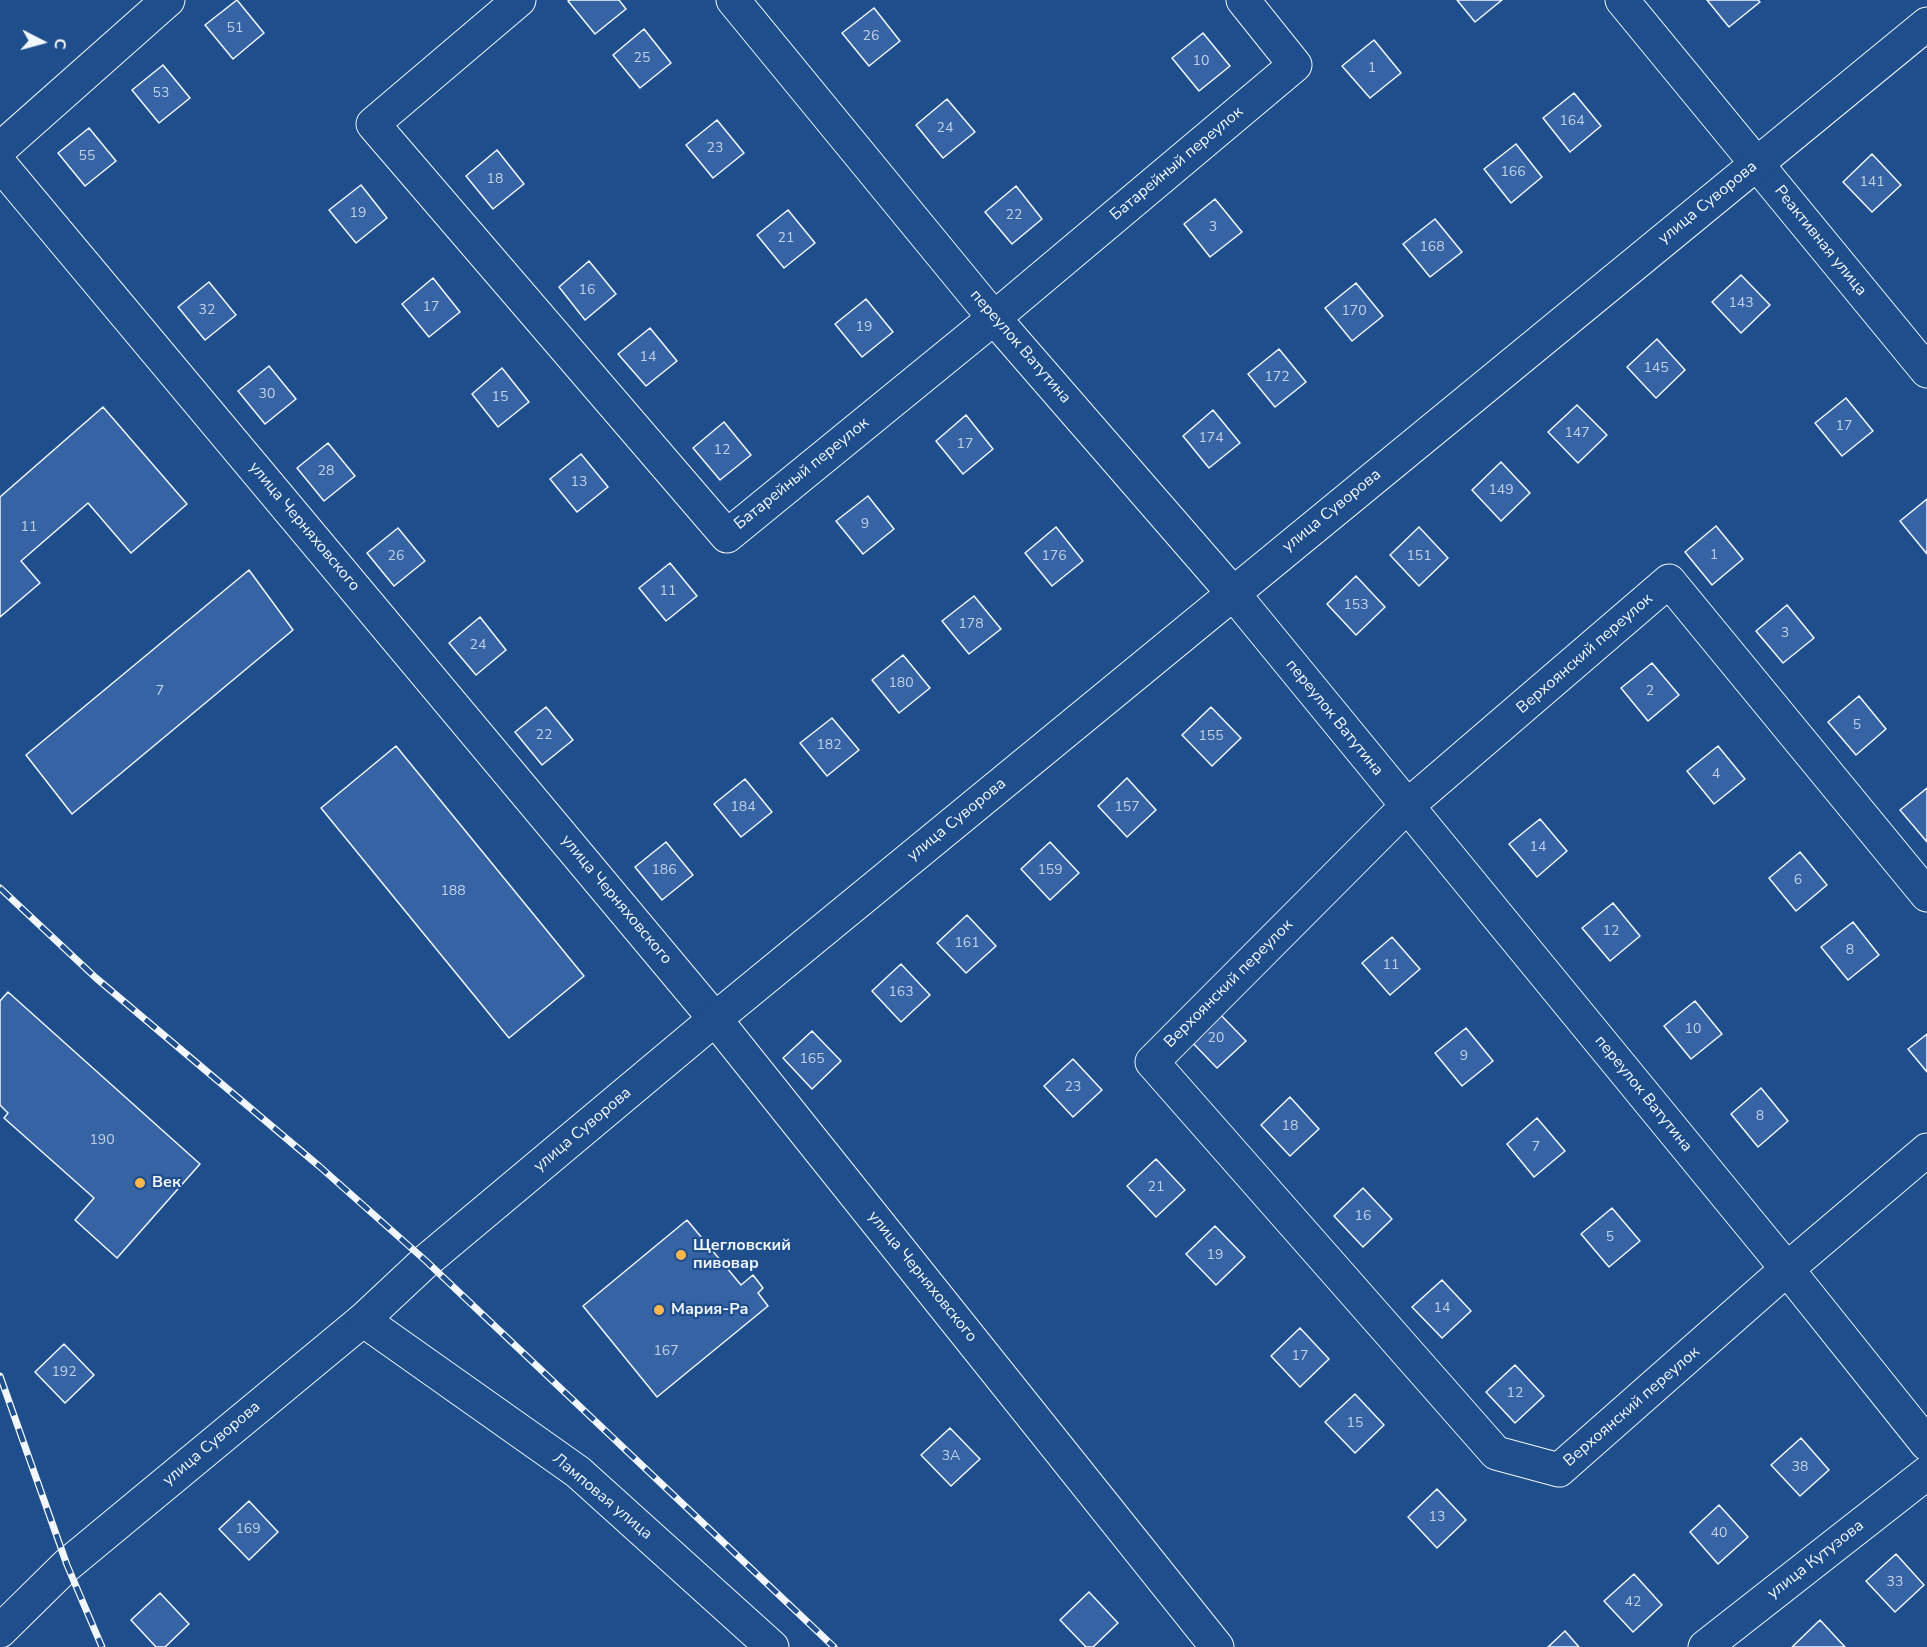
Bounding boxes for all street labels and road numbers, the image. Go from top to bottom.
street label: Батарейный переулок [1107,103,1247,225]
street label: улица Суворова [1655,157,1761,249]
street label: Реактивная улица [1770,182,1870,300]
street label: переулок Ватутина [965,286,1075,408]
street label: Батарейный переулок [731,414,873,534]
street label: улица Черняховского [244,458,364,596]
street label: улица Суворова [1279,465,1385,557]
street label: Верхоянский переулок [1513,590,1657,718]
street label: переулок Ватутина [1281,656,1387,780]
street label: улица Суворова [904,774,1010,866]
street label: улица Черняховского [556,831,676,969]
street label: Верхоянский переулок [1161,916,1297,1052]
street label: переулок Ватутина [1590,1032,1696,1156]
street label: улица Суворова [530,1084,636,1176]
street label: улица Черняховского [863,1208,981,1346]
street label: Верхоянский переулок [1560,1343,1704,1471]
street label: улица Суворова [159,1398,265,1490]
street label: Ламповая улица [548,1450,656,1544]
street label: улица Кутузова [1764,1516,1868,1604]

